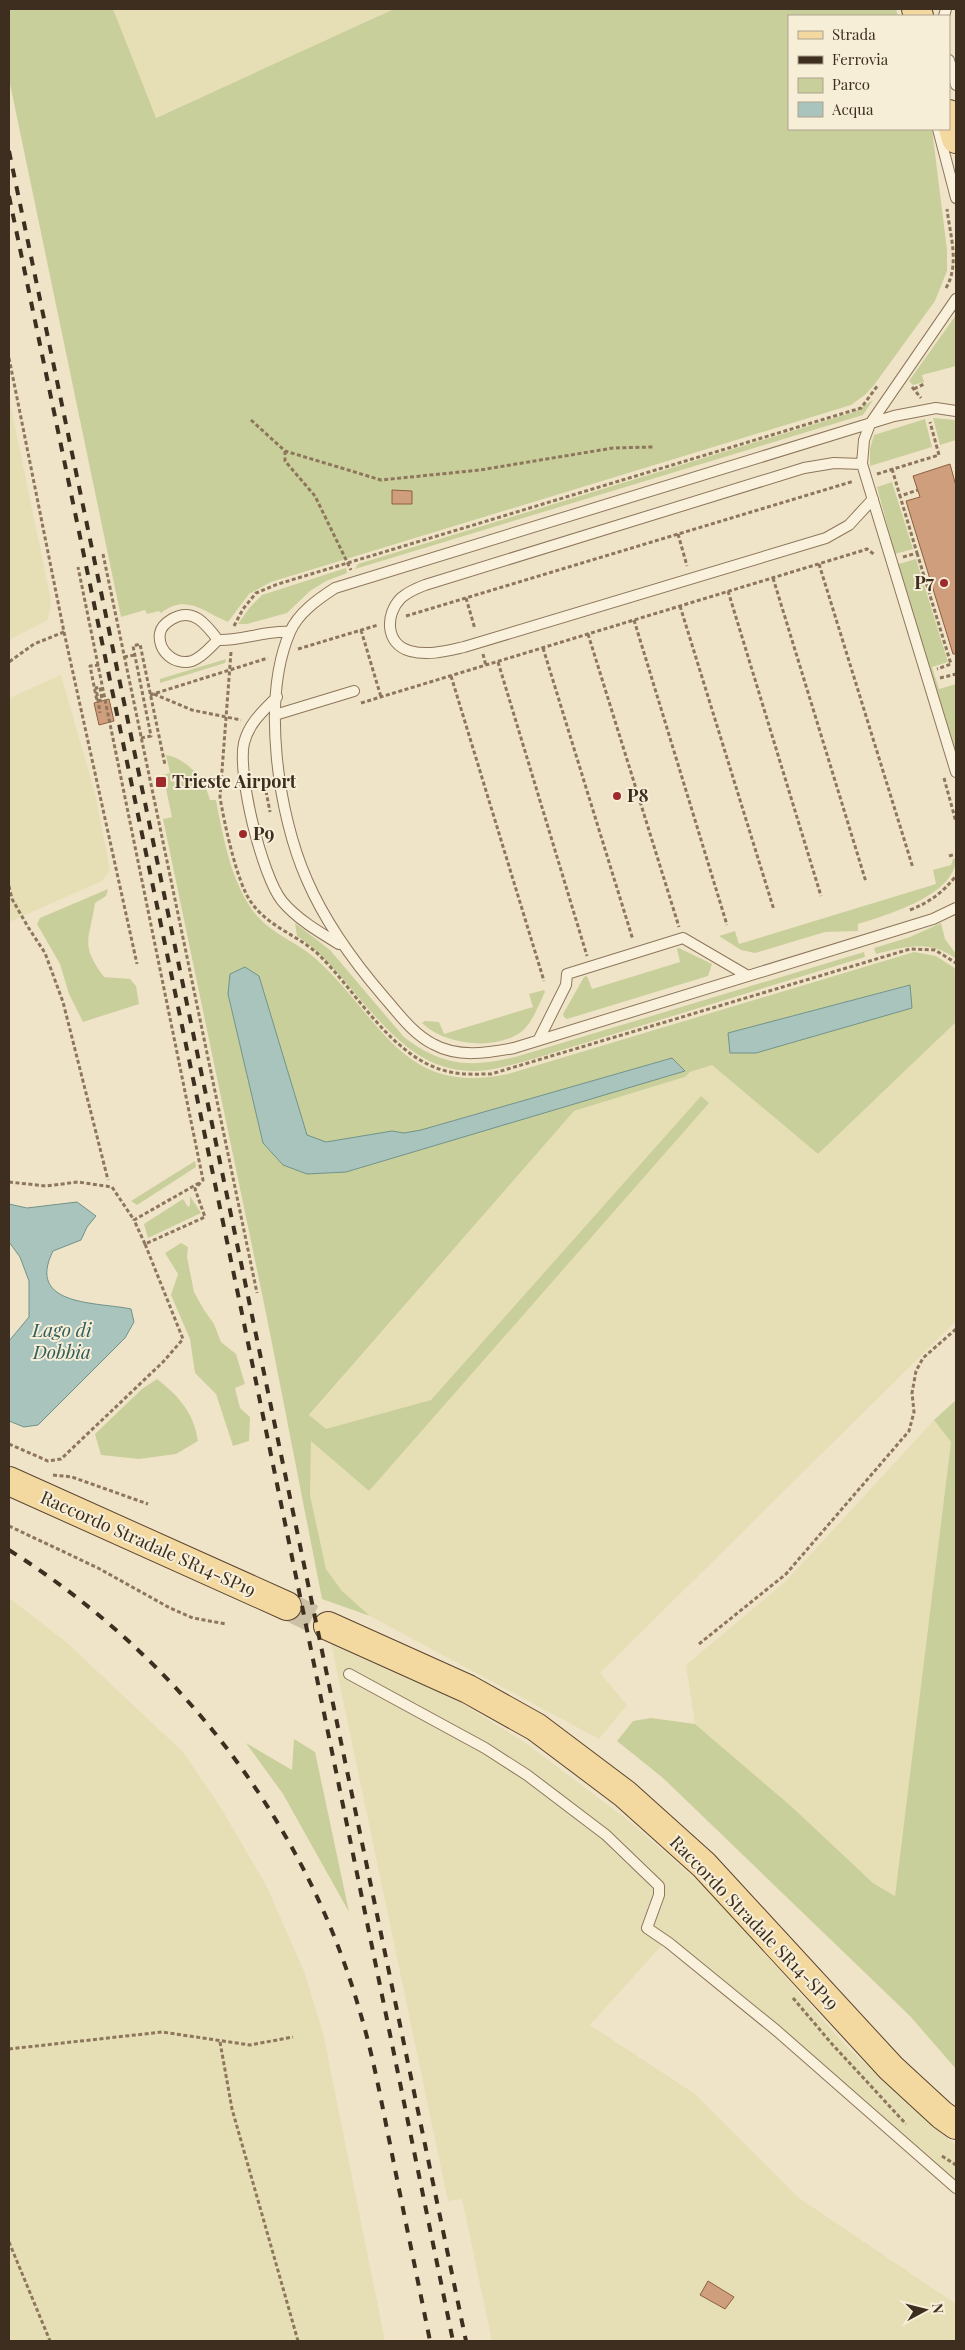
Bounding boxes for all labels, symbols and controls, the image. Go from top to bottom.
legend [788,15,950,130]
text: Strada [832,24,876,44]
text: Ferrovia [832,49,889,69]
text: Parco [832,74,870,94]
text: Acqua [831,99,874,119]
place label: P7 [914,570,935,594]
marker: P7 [938,577,950,589]
place label: Trieste Airport [172,769,297,793]
marker: Trieste Airport [154,775,168,789]
place label: P8 [627,783,649,807]
marker: P8 [611,790,623,802]
place label: P9 [253,821,275,845]
marker: P9 [237,828,249,840]
water label: Lago di Dobbia [31,1316,93,1364]
street label: Raccordo Stradale SR14-SP19 [37,1485,260,1602]
street label: Raccordo Stradale SR14-SP19 [665,1830,844,2015]
north arrow [900,2285,950,2335]
text: N [928,2302,948,2315]

